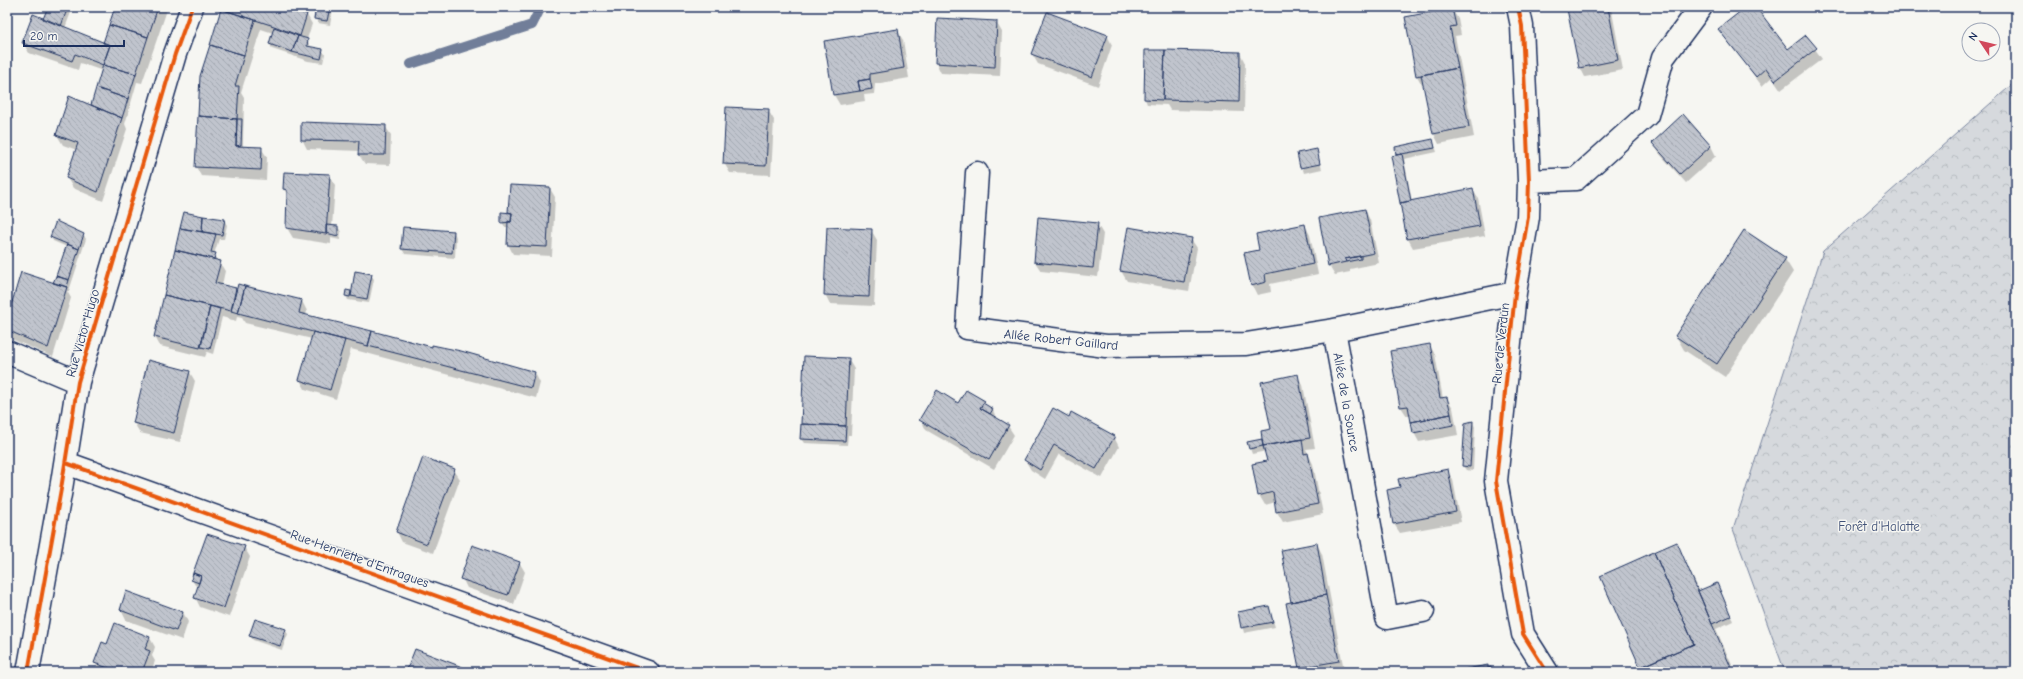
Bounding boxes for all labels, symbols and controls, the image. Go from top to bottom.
scale bar [24,22,124,48]
north arrow [1961,22,2001,62]
text: 20 m [30,29,58,43]
text: N [1966,30,1981,43]
street label: Rue Victor Hugo [63,287,102,379]
street label: Rue de Verdun [1489,302,1512,384]
street label: Allée Robert Gaillard [1003,326,1119,353]
street label: Allée de la Source [1330,351,1363,453]
park label: Forêt d'Halatte [1838,519,1920,534]
street label: Rue Henriette d'Entragues [289,526,431,591]

